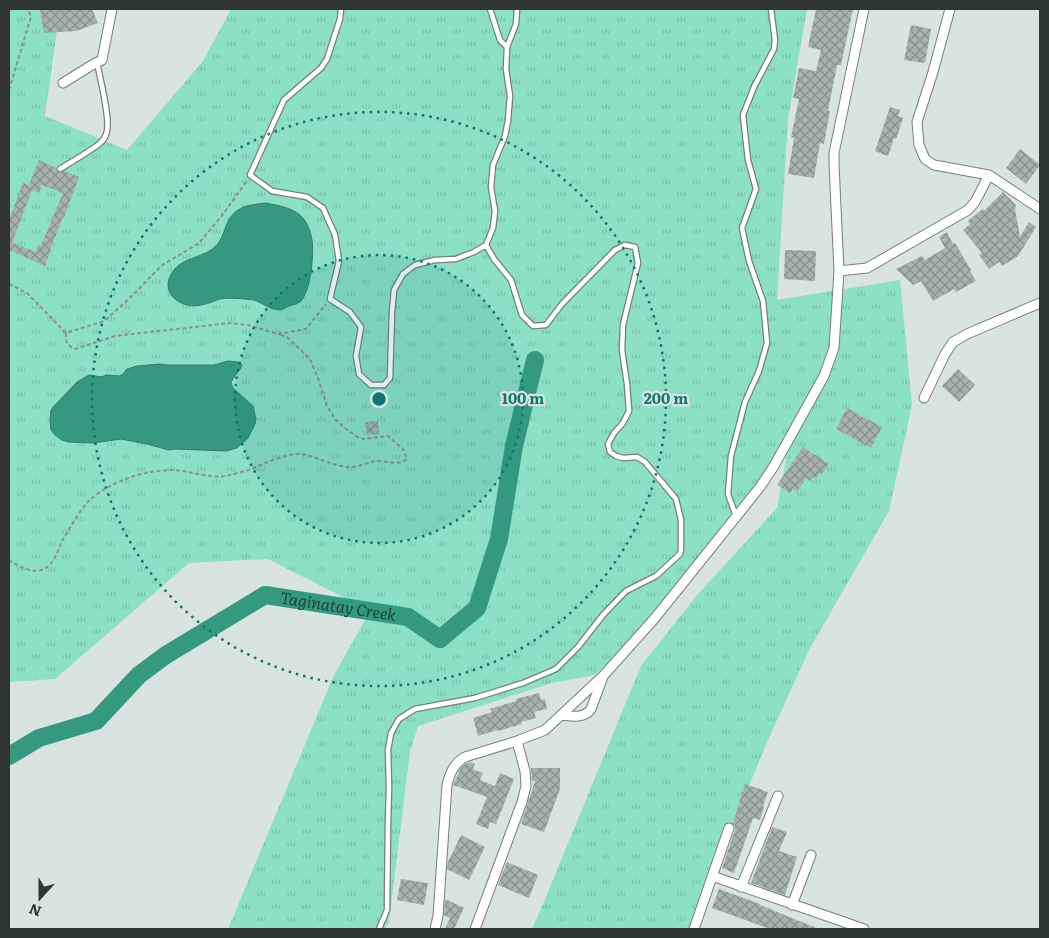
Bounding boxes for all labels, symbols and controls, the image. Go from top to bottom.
text: 100 m [502,386,544,409]
text: 200 m [644,386,688,409]
centre of rings [370,390,388,408]
water label: Taginatay Creek [279,585,398,626]
north arrow [15,873,65,923]
text: N [26,900,44,923]

